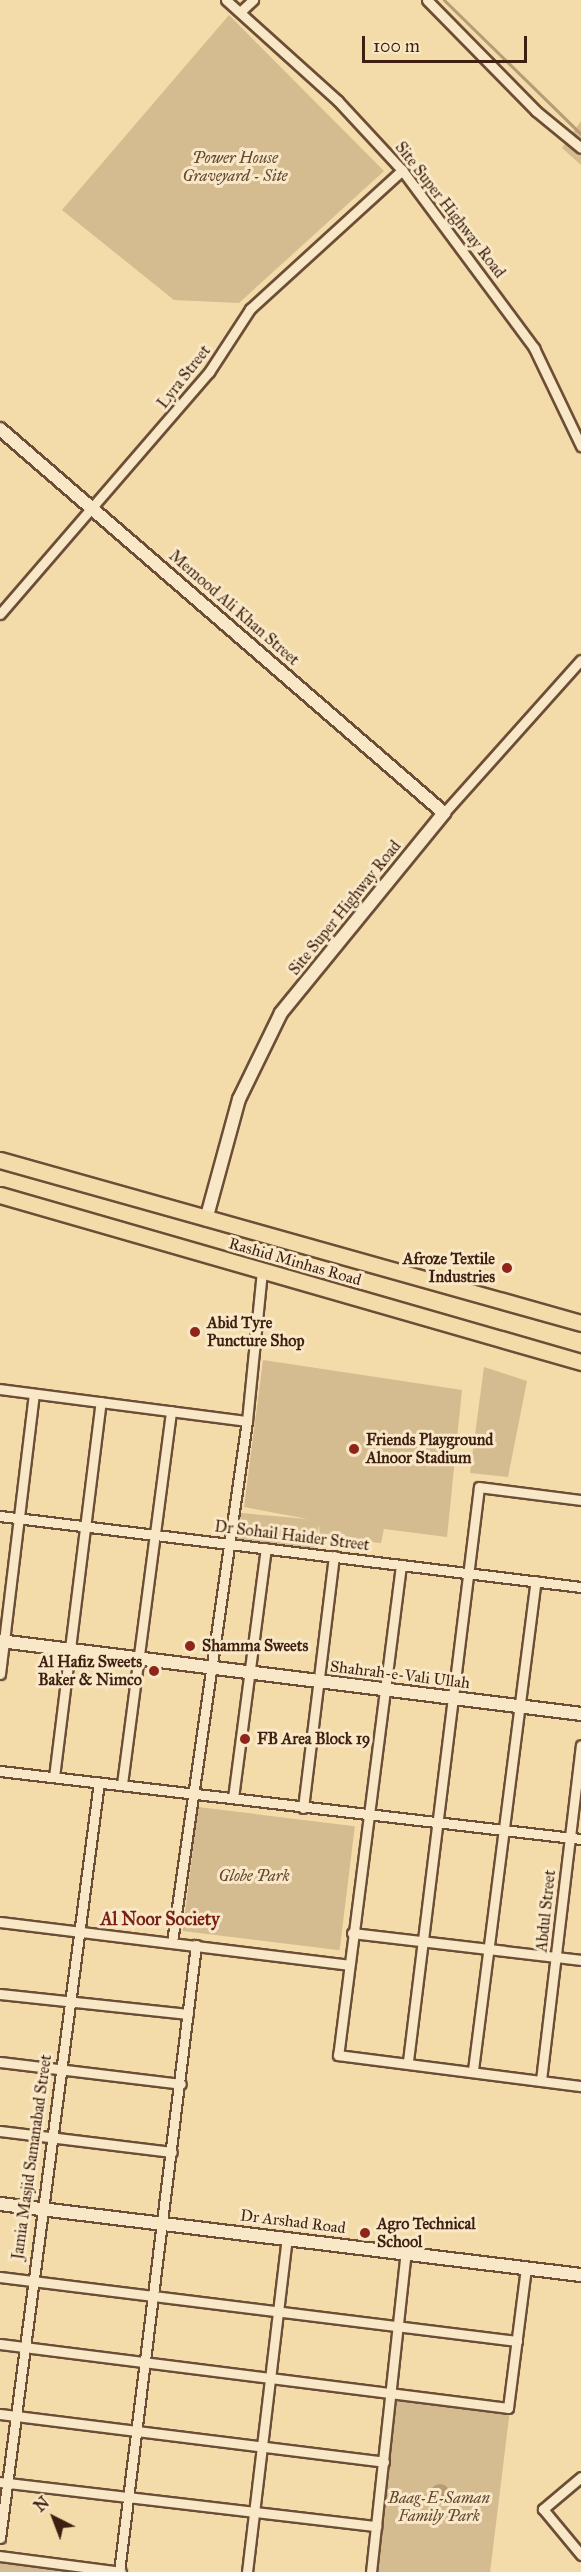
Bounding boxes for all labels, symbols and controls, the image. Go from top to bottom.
scale bar [365,24,530,62]
text: 100 m [373,35,420,57]
street label: Site Super Highway Road [391,138,509,282]
park label: Power House Graveyard - Site [182,148,288,186]
street label: Lyra Street [153,342,215,412]
street label: Memood Ali Khan Street [165,546,303,670]
street label: Site Super Highway Road [285,837,405,979]
street label: Rashid Minhas Road [226,1234,364,1290]
place label: Afroze Textile Industries [403,1249,495,1287]
marker: Afroze Textile Industries [500,1261,514,1275]
place label: Abid Tyre Puncture Shop [207,1313,304,1351]
marker: Abid Tyre Puncture Shop [188,1325,202,1339]
place label: Friends Playground Alnoor Stadium [366,1430,493,1468]
marker: Friends Playground Alnoor Stadium [347,1442,361,1456]
street label: Dr Sohail Haider Street [213,1517,371,1555]
place label: Shamma Sweets [202,1636,308,1656]
marker: Shamma Sweets [183,1639,197,1653]
place label: Al Hafiz Sweets Baker & Nimco [38,1652,142,1690]
street label: Shahrah-e-Vali Ullah [329,1657,471,1693]
marker: Al Hafiz Sweets Baker & Nimco [147,1664,161,1678]
place label: FB Area Block 19 [257,1729,370,1749]
marker: FB Area Block 19 [238,1732,252,1746]
park label: Globe Park [219,1866,289,1886]
street label: Abdul Street [532,1869,560,1953]
district label: Al Noor Society [100,1908,220,1930]
street label: Jamia Masjid Samanabad Street [8,2053,56,2261]
street label: Dr Arshad Road [239,2206,347,2238]
place label: Agro Technical School [377,2214,476,2252]
marker: Agro Technical School [358,2226,372,2240]
north arrow [24,2488,84,2548]
park label: Baag-E-Saman Family Park [388,2488,490,2526]
text: N [30,2493,53,2516]

